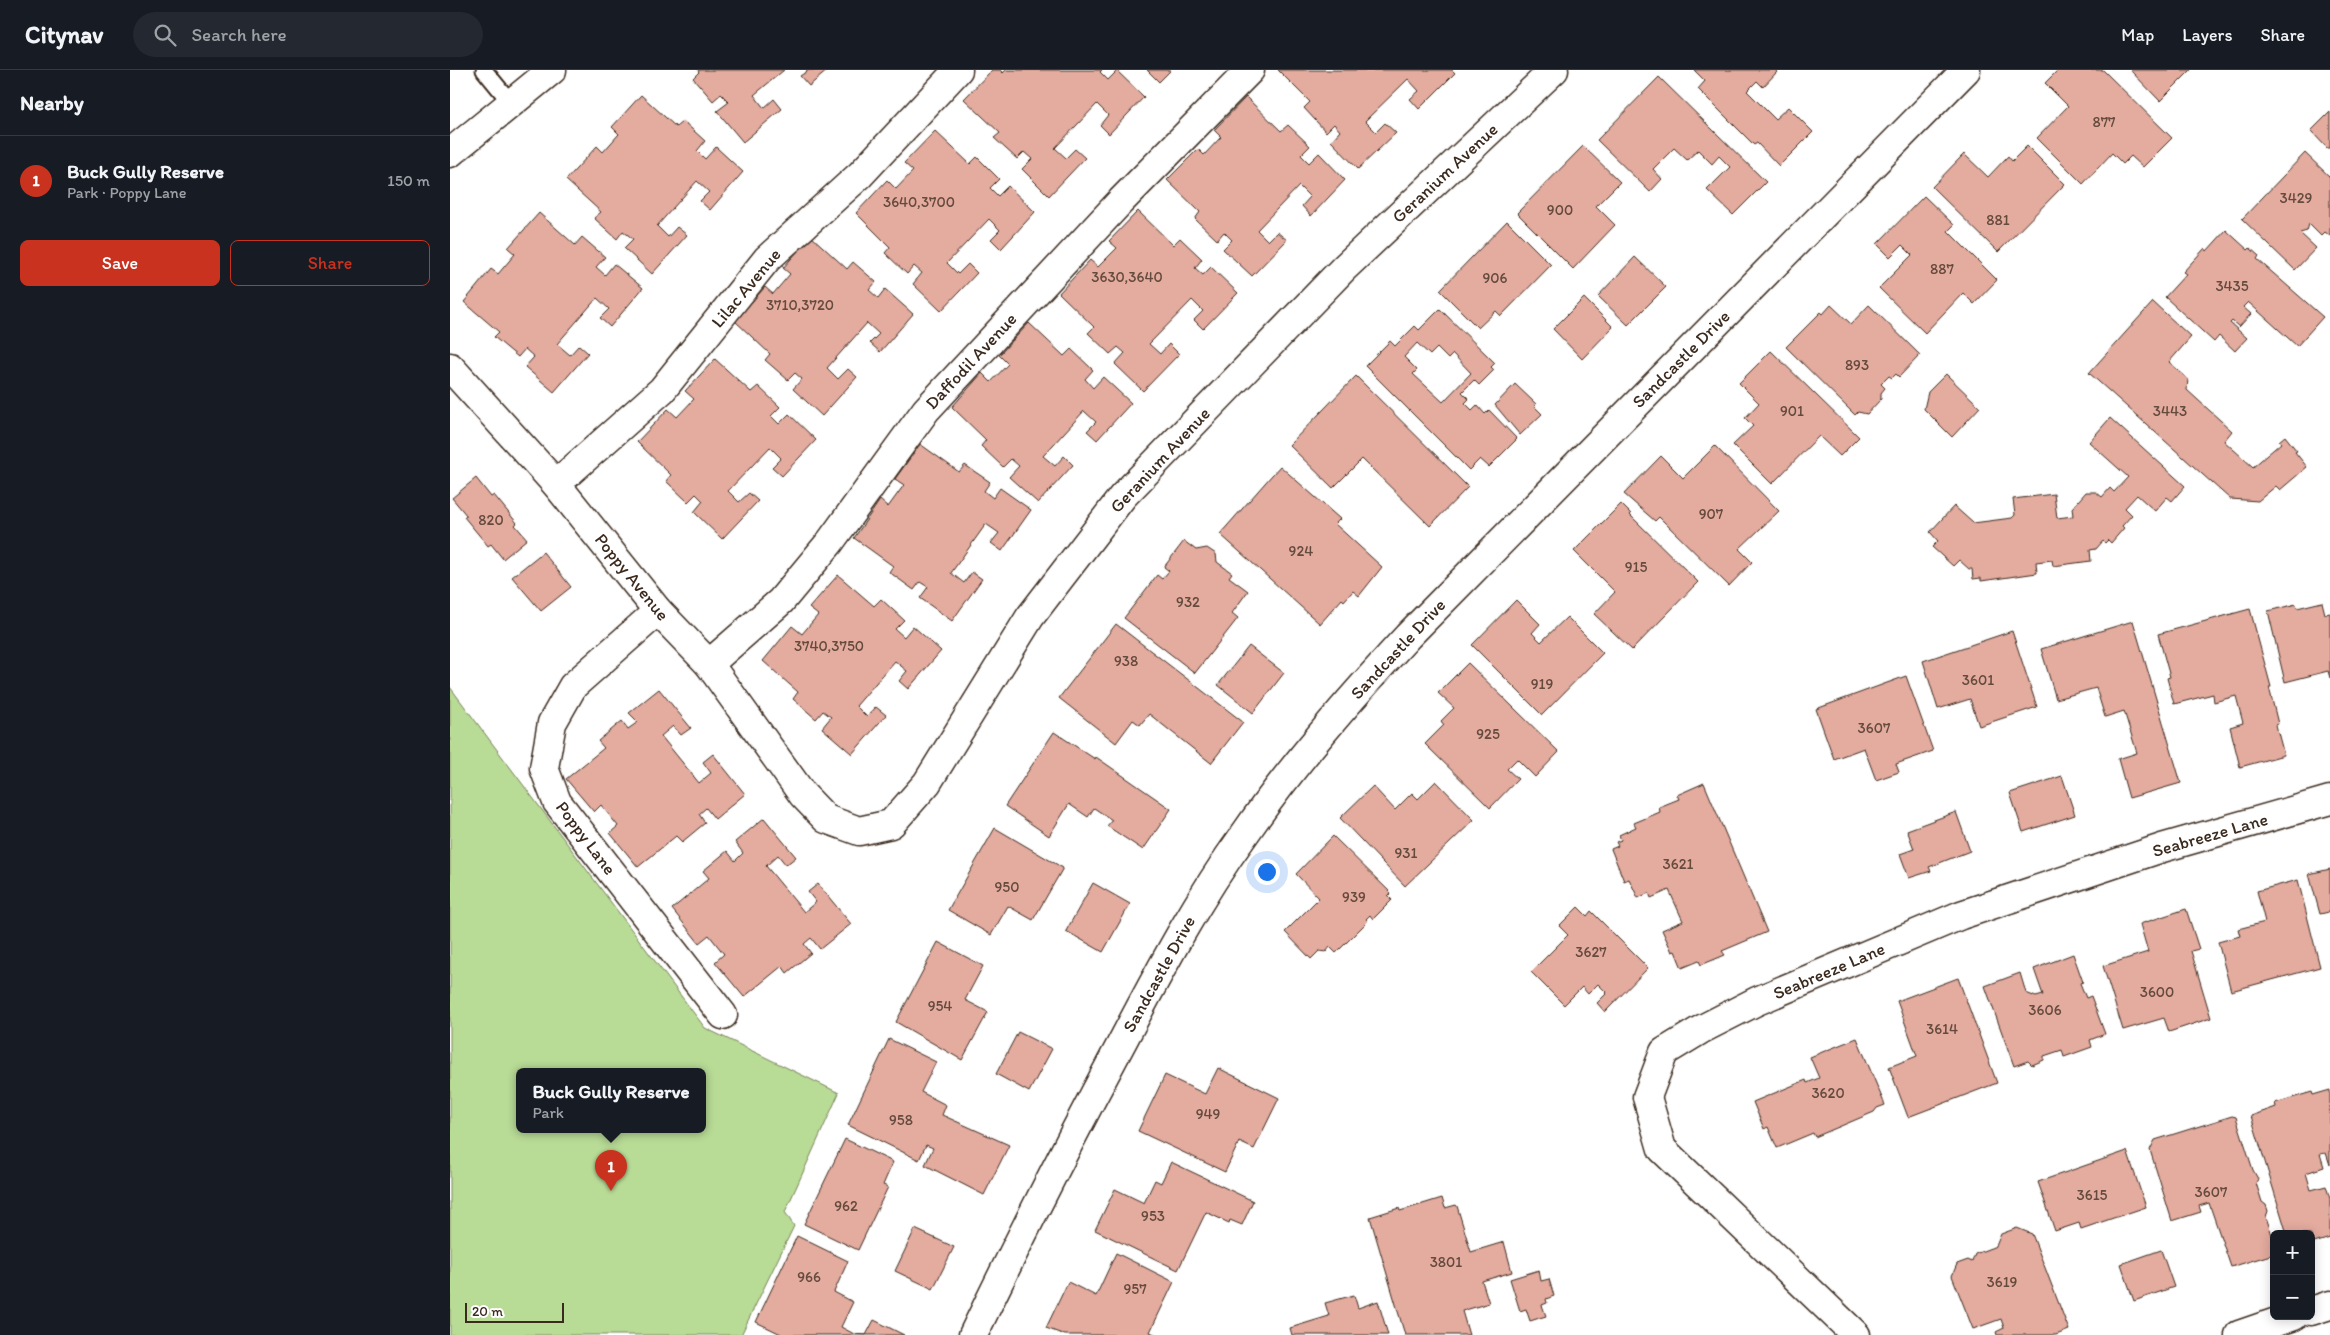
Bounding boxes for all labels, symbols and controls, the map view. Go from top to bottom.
search box [133,12,483,57]
text: Citynav [25,20,103,49]
icon: search [151,21,179,49]
text: Search here [191,23,287,46]
text: Map [2121,24,2154,46]
text: Layers [2182,24,2232,46]
text: Share [2260,24,2305,46]
text: Nearby [20,90,84,115]
house number: 877 [2092,113,2116,131]
street label: Geranium Avenue [1388,118,1502,228]
text: Buck Gully Reserve [67,160,224,183]
text: 1 [32,171,40,190]
text: 150 m [387,171,430,190]
text: Park · Poppy Lane [67,183,187,202]
house number: 3429 [2280,189,2313,207]
house number: 3640,3700 [883,193,955,211]
house number: 900 [1547,201,1573,219]
house number: 881 [1986,211,2010,229]
button: Save [20,240,220,286]
button: Share [230,240,430,286]
street label: Lilac Avenue [706,244,786,332]
house number: 887 [1930,260,1954,278]
house number: 3630,3640 [1091,268,1163,286]
house number: 906 [1482,269,1508,287]
house number: 3435 [2215,277,2249,295]
house number: 3710,3720 [766,296,834,314]
street label: Sandcastle Drive [1627,305,1735,413]
street label: Daffodil Avenue [921,308,1021,414]
house number: 893 [1845,356,1869,374]
house number: 901 [1780,402,1804,420]
house number: 3443 [2153,402,2187,420]
street label: Geranium Avenue [1105,403,1215,517]
house number: 907 [1699,505,1724,523]
house number: 820 [478,511,504,529]
street label: Poppy Avenue [590,529,674,625]
house number: 924 [1289,542,1313,560]
house number: 915 [1625,558,1647,576]
house number: 932 [1176,593,1200,611]
street label: Sandcastle Drive [1346,594,1450,704]
house number: 3740,3750 [794,637,864,655]
house number: 938 [1114,652,1138,670]
house number: 3601 [1962,671,1994,689]
house number: 919 [1531,675,1553,693]
house number: 3607 [1858,719,1891,737]
house number: 925 [1476,725,1500,743]
street label: Poppy Lane [551,797,621,879]
street label: Seabreeze Lane [2150,808,2270,862]
house number: 931 [1395,844,1418,862]
house number: 3621 [1663,855,1694,873]
your location [1254,859,1280,885]
house number: 950 [995,878,1019,896]
house number: 939 [1342,888,1366,906]
street label: Sandcastle Drive [1118,912,1200,1036]
street label: Seabreeze Lane [1770,938,1888,1004]
house number: 3627 [1575,943,1607,961]
house number: 3600 [2140,983,2174,1001]
house number: 954 [928,997,952,1015]
house number: 3606 [2028,1001,2062,1019]
house number: 3614 [1926,1020,1958,1038]
popup [516,1068,706,1133]
text: Buck Gully Reserve [533,1080,689,1103]
house number: 3620 [1811,1084,1845,1102]
text: Park [533,1103,564,1122]
house number: 949 [1196,1105,1221,1123]
house number: 958 [889,1111,913,1129]
pin: 1 [595,1150,627,1191]
house number: 3607 [2195,1183,2228,1201]
house number: 3615 [2077,1186,2108,1204]
house number: 962 [834,1197,858,1215]
house number: 953 [1141,1207,1165,1225]
map controls [2270,1230,2315,1320]
button: + [2270,1230,2315,1275]
house number: 3801 [1430,1253,1462,1271]
house number: 966 [797,1268,821,1286]
house number: 3619 [1987,1273,2018,1291]
button: − [2270,1275,2315,1320]
house number: 957 [1123,1280,1147,1298]
scale bar [465,1300,564,1323]
text: 20 m [472,1303,503,1320]

